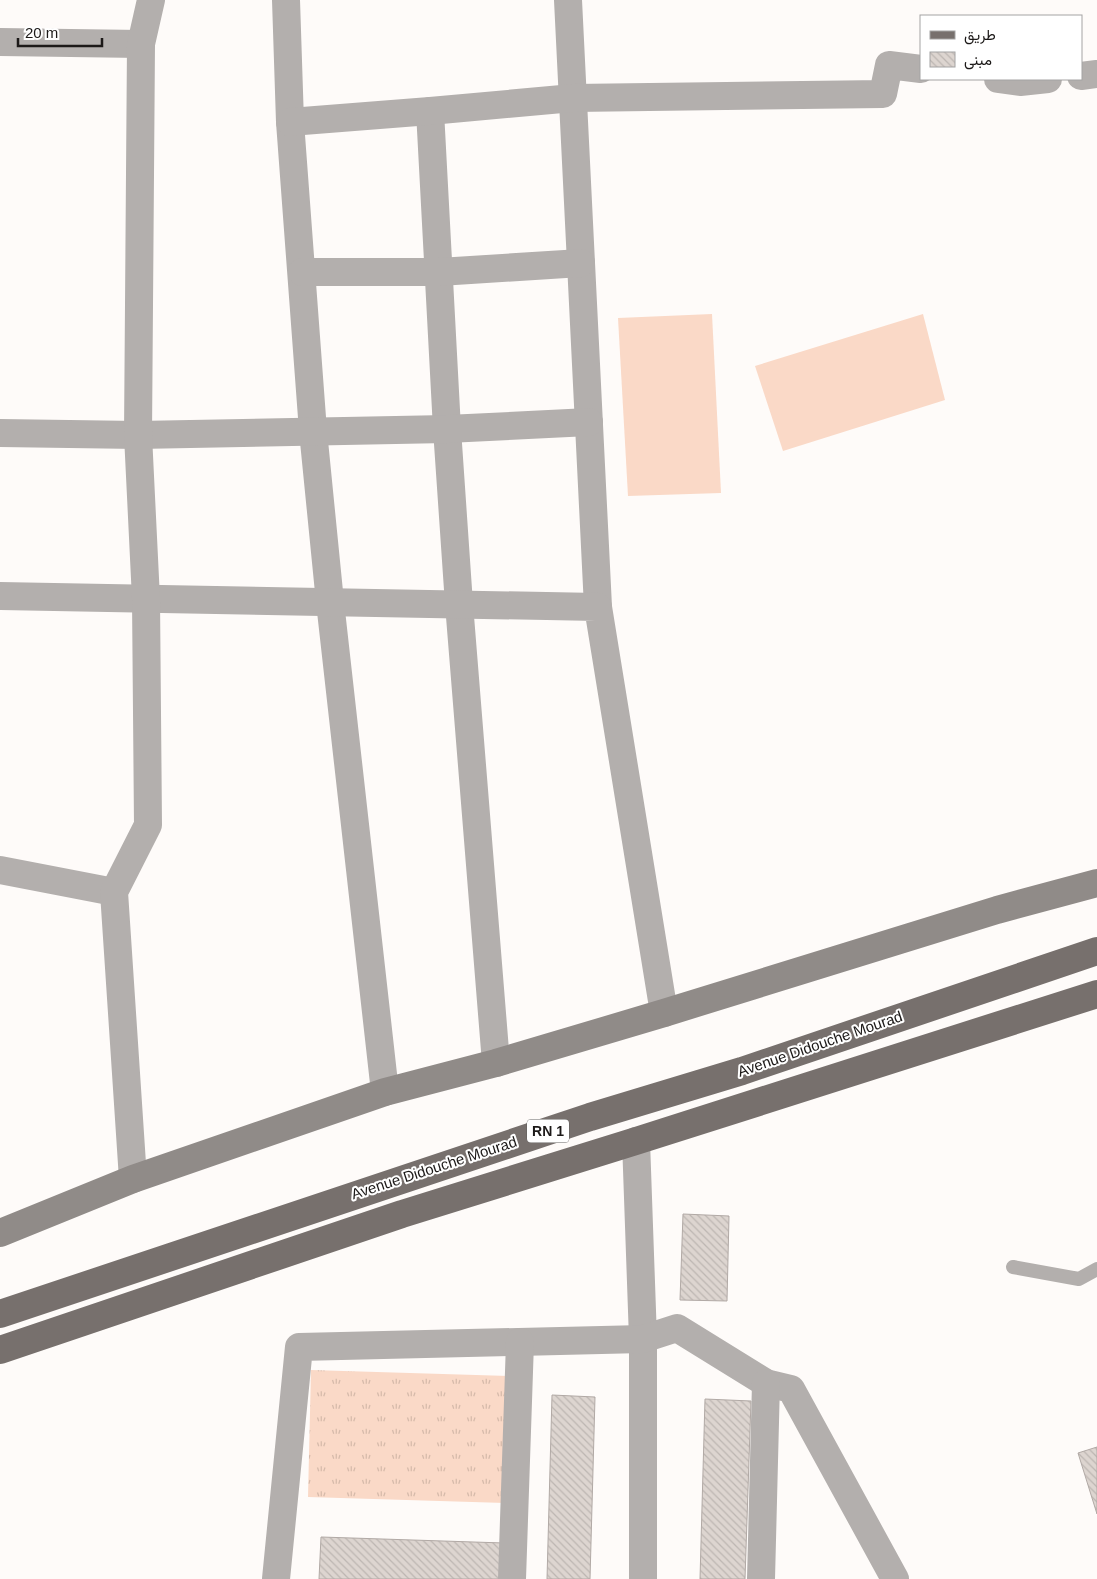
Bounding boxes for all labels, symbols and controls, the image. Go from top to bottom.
scale bar [18,15,101,47]
legend [920,15,1082,80]
text: 20 m [25,24,58,41]
text: طريق [964,26,996,45]
text: مبنى [964,51,992,70]
street label: Avenue Didouche Mourad [735,1007,904,1080]
road number: RN 1 [527,1120,569,1142]
street label: Avenue Didouche Mourad [349,1133,519,1202]

